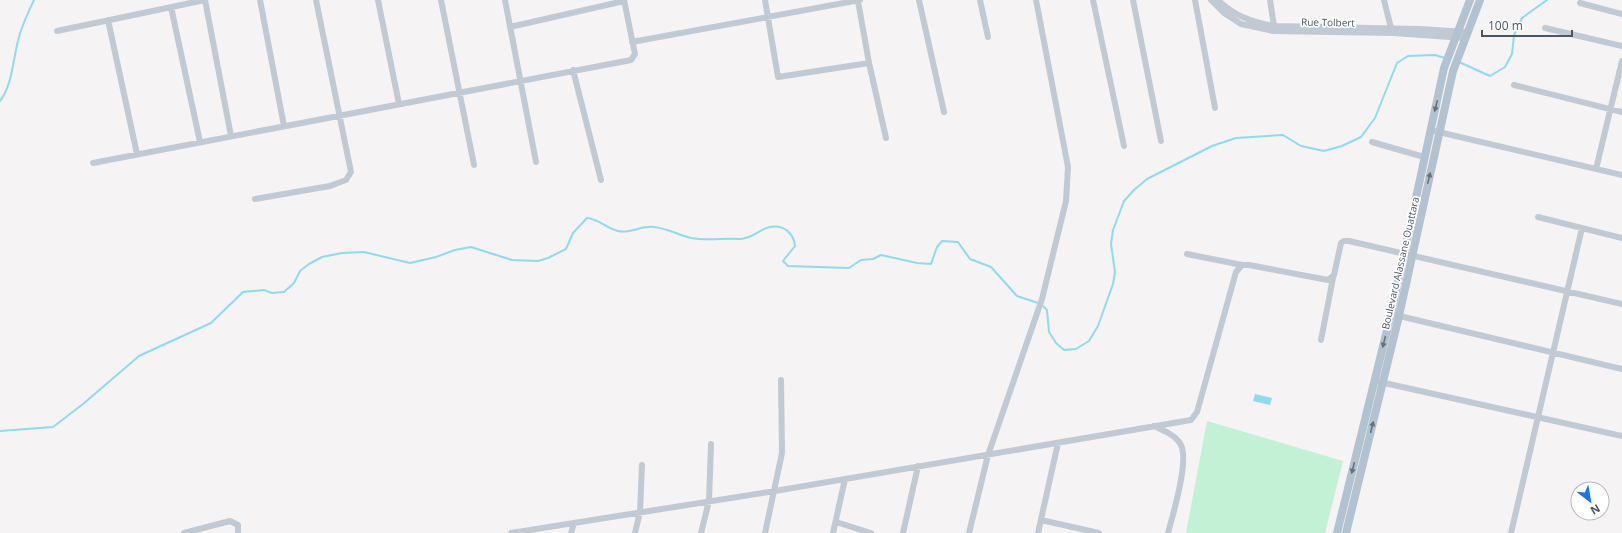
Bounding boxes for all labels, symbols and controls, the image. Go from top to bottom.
scale bar [1482,12,1572,38]
street label: Rue Tolbert [1301,15,1356,29]
text: 100 m [1488,17,1523,34]
one-way arrow [1432,100,1438,112]
one-way arrow [1427,171,1433,184]
street label: Boulevard Alassane Ouattara [1378,195,1422,331]
one-way arrow [1381,337,1387,349]
one-way arrow [1369,421,1375,433]
one-way arrow [1349,462,1355,475]
north arrow [1570,481,1610,521]
text: N [1588,501,1603,519]

